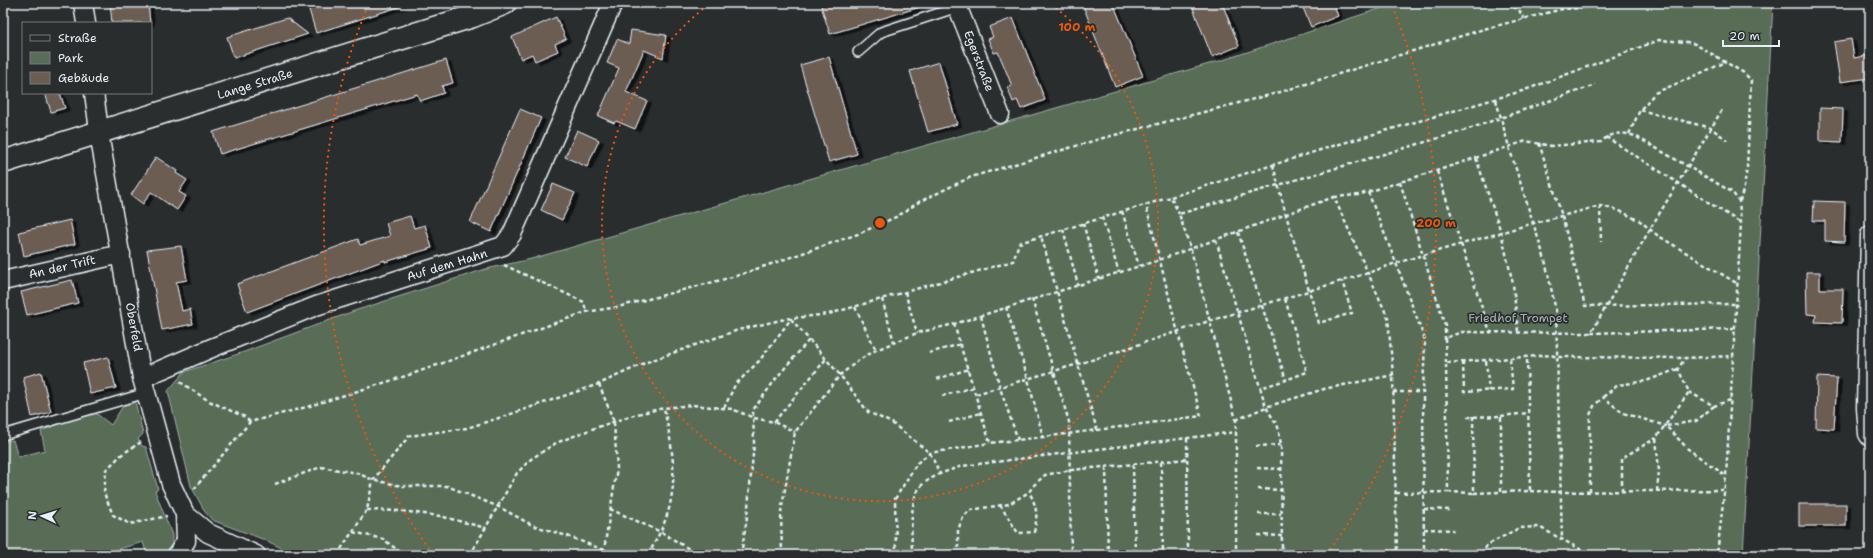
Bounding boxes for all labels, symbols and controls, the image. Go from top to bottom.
text: 100 m [1059,19,1096,35]
legend [22,22,152,94]
scale bar [1723,22,1779,48]
street label: Egerstraße [960,28,998,94]
text: 20 m [1729,28,1760,44]
text: Straße [58,30,97,46]
text: Park [58,50,84,66]
street label: Lange Straße [215,65,295,103]
text: Gebäude [58,70,109,86]
text: 200 m [1416,215,1456,231]
centre of rings [873,216,887,230]
street label: Auf dem Hahn [405,245,489,285]
street label: An der Trift [27,252,97,282]
street label: Oberfeld [122,301,146,353]
park label: Friedhof Trompet [1468,310,1568,326]
north arrow [22,496,62,536]
text: N [25,510,40,520]

